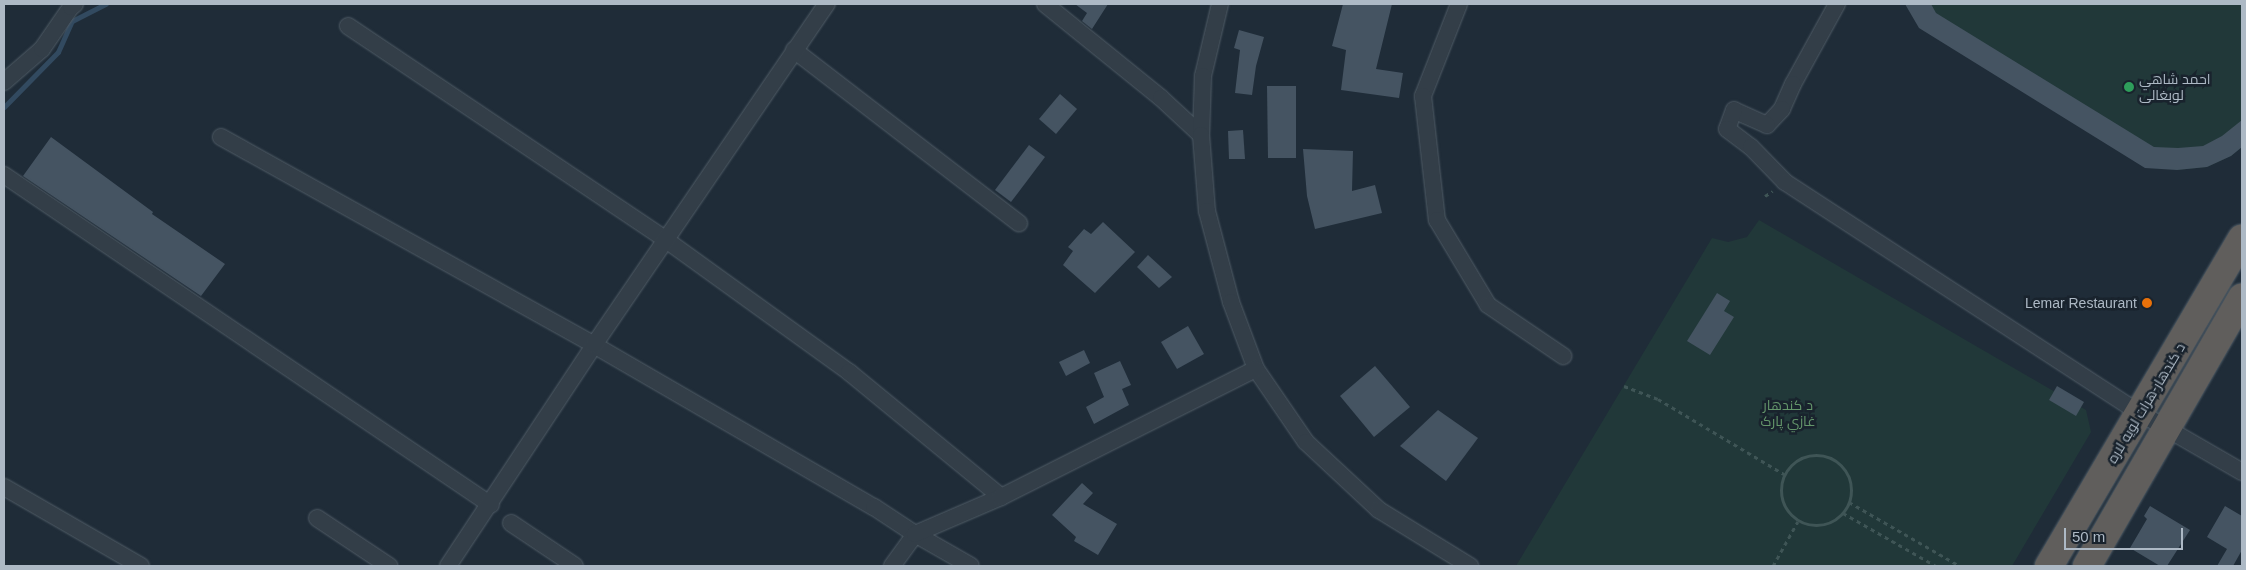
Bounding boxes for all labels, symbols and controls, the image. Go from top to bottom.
place label: احمد شاهي لوبغالی [2139,71,2211,104]
marker: احمد شاهي لوبغالی [2123,81,2135,93]
place label: Lemar Restaurant [2025,295,2137,311]
marker: Lemar Restaurant [2141,297,2153,309]
street label: د کندهار-هرات لويه لاره [2103,340,2189,466]
park label: د کندهار غازي پارک [1760,397,1816,430]
scale bar [2066,518,2185,550]
text: 50 m [2072,528,2105,545]

